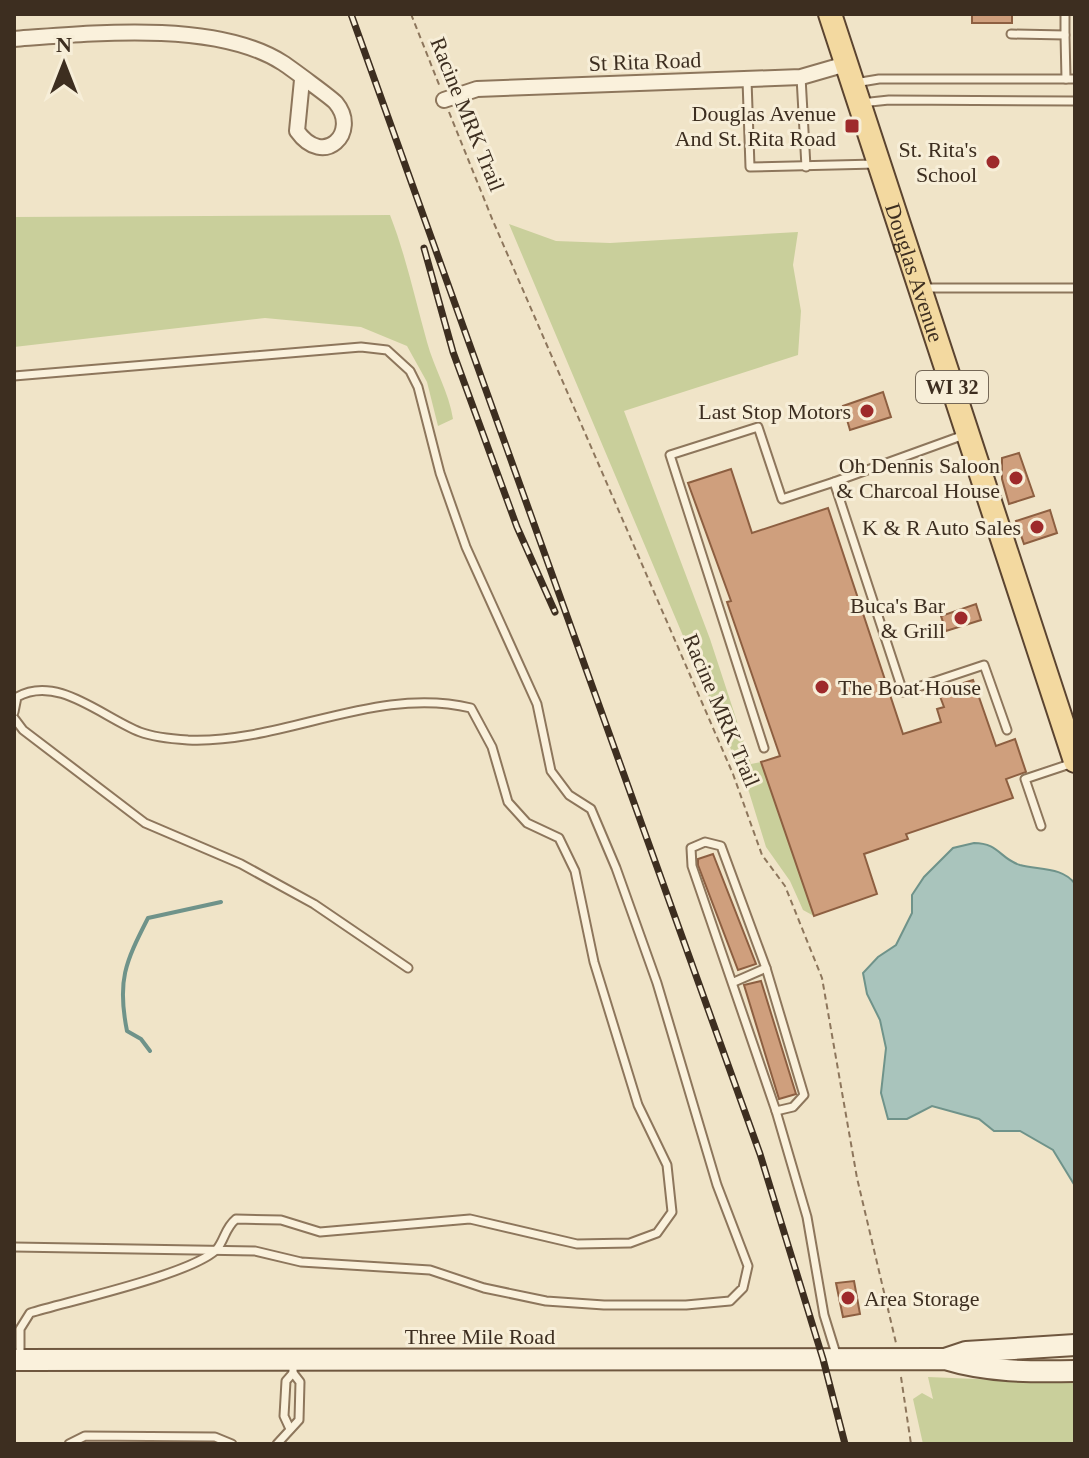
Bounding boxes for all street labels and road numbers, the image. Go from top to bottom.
street label: Racine MRK Trail [425,34,510,195]
street label: St Rita Road [588,47,702,76]
street label: Douglas Avenue [880,200,949,345]
road number: WI 32 [916,371,988,403]
street label: Racine MRK Trail [678,630,765,790]
street label: Three Mile Road [405,1324,555,1349]

